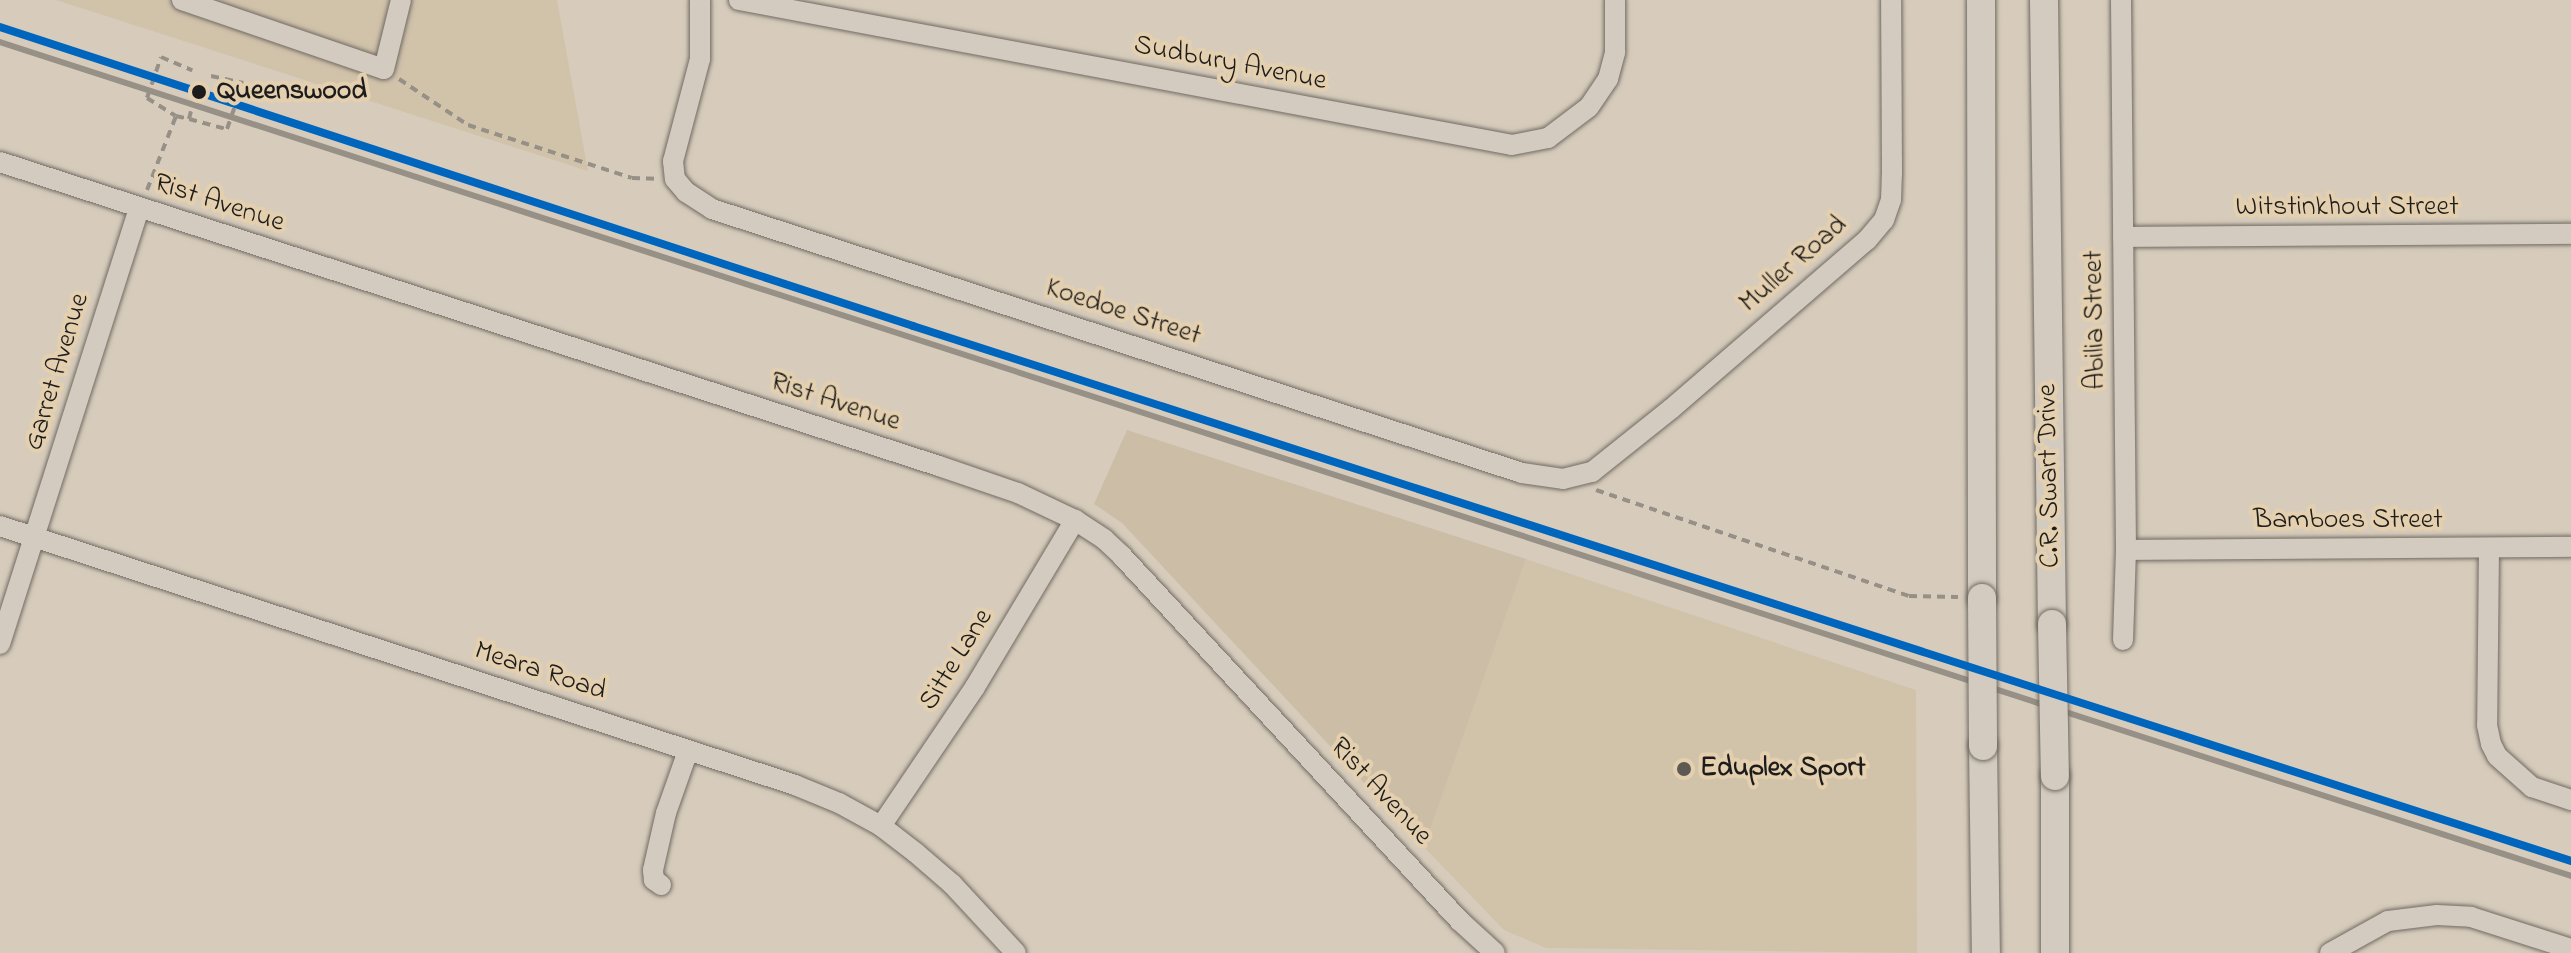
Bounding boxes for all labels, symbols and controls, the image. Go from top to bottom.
street label: Sudbury Avenue [1131,29,1329,99]
place label: Queenswood [217,75,367,109]
marker: Queenswood [188,81,210,103]
street label: Rist Avenue [150,167,288,241]
street label: Witstinkhout Street [2235,191,2459,225]
street label: Muller Road [1733,209,1855,321]
street label: Abilia Street [2078,250,2114,390]
street label: Koedoe Street [1041,272,1205,354]
street label: Garret Avenue [18,289,98,455]
street label: Rist Avenue [766,366,904,440]
street label: C.R. Swart Drive [2032,384,2068,568]
street label: Bamboes Street [2253,504,2443,538]
street label: Sitte Lane [913,603,1001,717]
street label: Meara Road [470,635,610,709]
street label: Rist Avenue [1322,731,1438,853]
place label: Eduplex Sport [1700,752,1866,786]
marker: Eduplex Sport [1675,760,1693,778]

